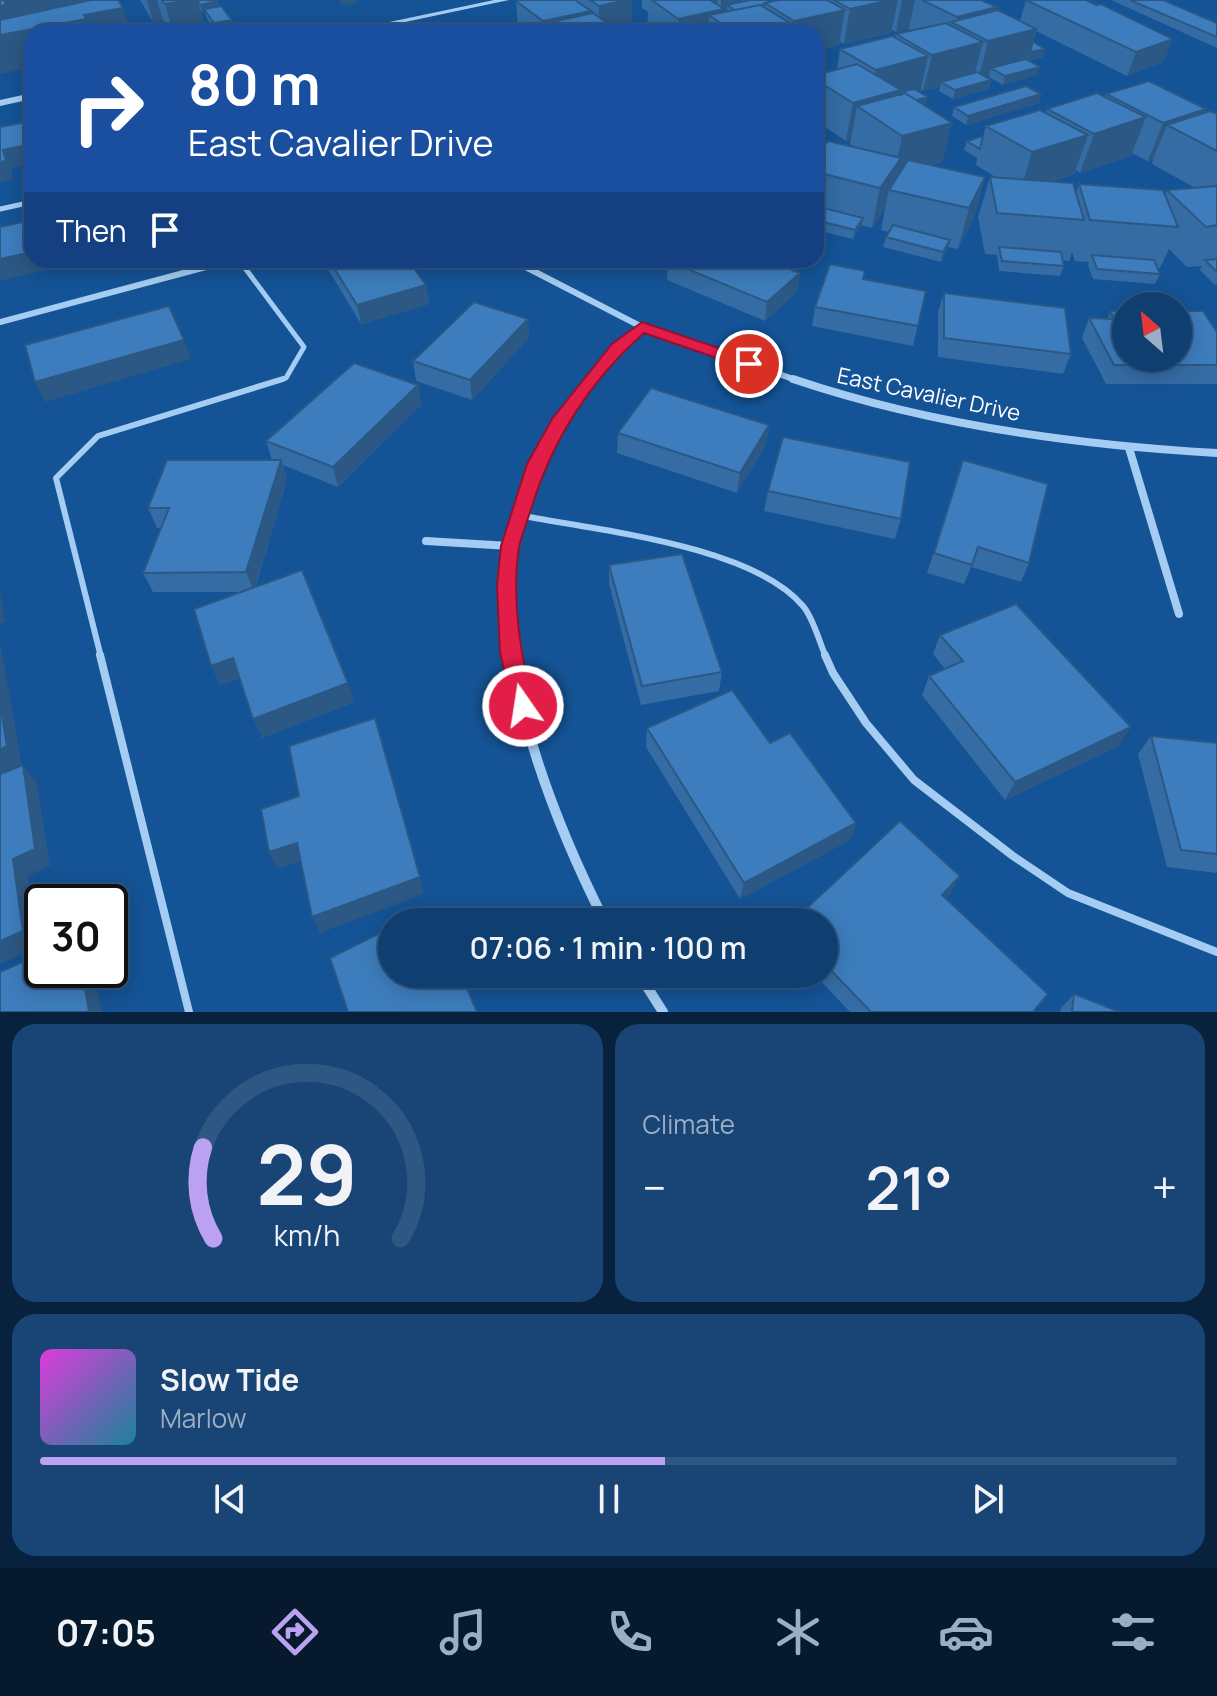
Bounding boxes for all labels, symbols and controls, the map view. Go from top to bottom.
text: 80 m [188,45,321,122]
icon: right [56,56,160,160]
text: East Cavalier Drive [188,118,493,167]
icon: arrive [143,208,187,252]
text: Then [56,210,127,251]
north arrow [1112,292,1192,372]
map controls [1112,292,1192,372]
pin [715,330,783,398]
icon: arrive [727,342,771,386]
street label: East Cavalier Drive [835,360,1024,428]
position arrow [481,664,565,748]
speed limit sign: 30 [24,884,128,988]
text: 07:06 · 1 min · 100 m [469,927,747,968]
text: Climate [643,1106,735,1142]
text: 29 [257,1116,358,1230]
text: 21° [865,1146,953,1228]
text: − [643,1157,666,1217]
text: + [1152,1157,1177,1217]
text: km/h [274,1216,340,1255]
text: Slow Tide [160,1359,299,1400]
text: Marlow [160,1400,247,1436]
icon: previous [208,1477,252,1521]
icon: pause [587,1477,631,1521]
icon: next [966,1477,1010,1521]
icon: directions [267,1604,323,1660]
icon: music [435,1604,491,1660]
icon: phone [602,1604,658,1660]
icon: climate [770,1604,826,1660]
icon: car [938,1604,994,1660]
icon: filters [1105,1604,1161,1660]
text: 07:05 [56,1608,156,1657]

